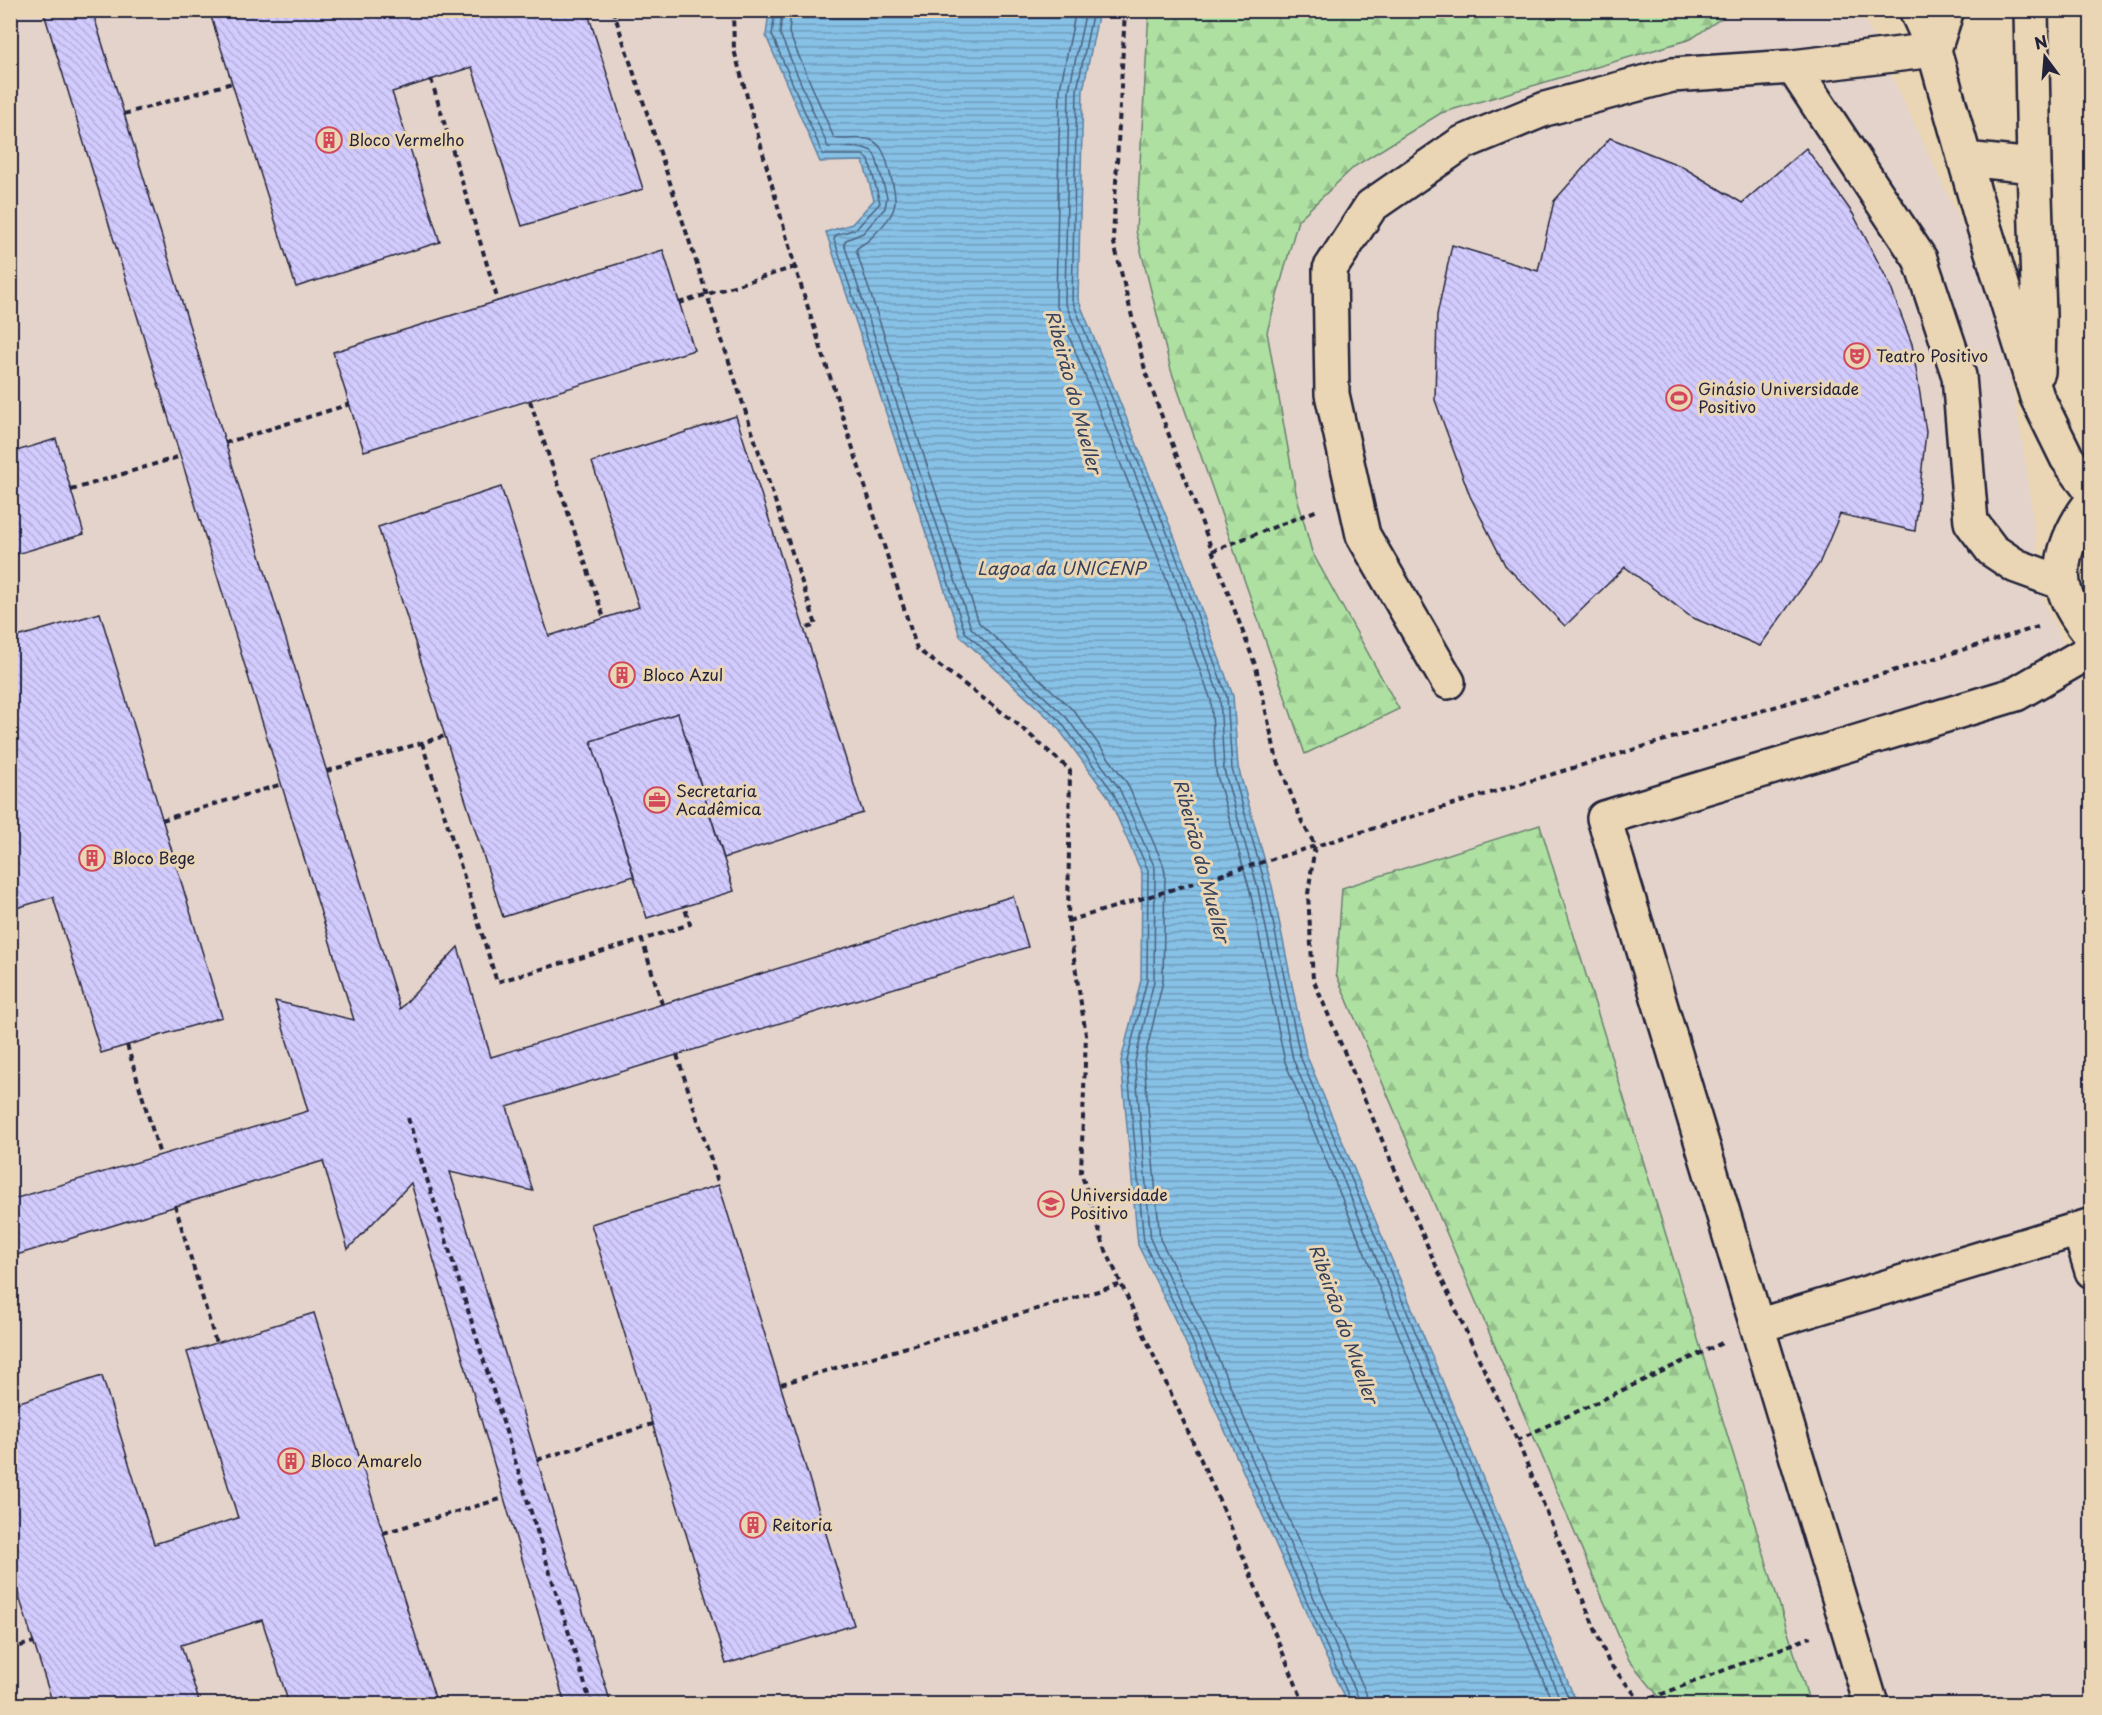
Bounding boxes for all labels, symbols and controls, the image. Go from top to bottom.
north arrow [2015,27,2075,87]
text: N [2031,28,2050,55]
building icon: Bloco Vermelho [314,125,344,155]
place label: Bloco Vermelho [348,127,464,151]
water label: Ribeirão do Mueller [1040,307,1110,479]
theatre icon: Teatro Positivo [1842,341,1872,371]
place label: Teatro Positivo [1876,343,1988,367]
place label: Ginásio Universidade Positivo [1698,376,1859,418]
sports icon: Ginásio Universidade Positivo [1664,383,1694,413]
water label: Lagoa da UNICENP [977,554,1147,581]
building icon: Bloco Azul [607,660,637,690]
place label: Bloco Azul [642,662,723,686]
water label: Ribeirão do Mueller [1168,776,1238,948]
place label: Secretaria Acadêmica [676,778,761,820]
office icon: Secretaria Acadêmica [642,785,672,815]
building icon: Bloco Bege [77,843,107,873]
place label: Bloco Bege [112,845,196,869]
place label: Universidade Positivo [1070,1182,1168,1224]
school or university icon: Universidade Positivo [1036,1189,1066,1219]
water label: Ribeirão do Mueller [1303,1240,1387,1409]
building icon: Bloco Amarelo [276,1446,306,1476]
place label: Bloco Amarelo [310,1448,422,1472]
building icon: Reitoria [738,1510,768,1540]
place label: Reitoria [772,1512,832,1536]

